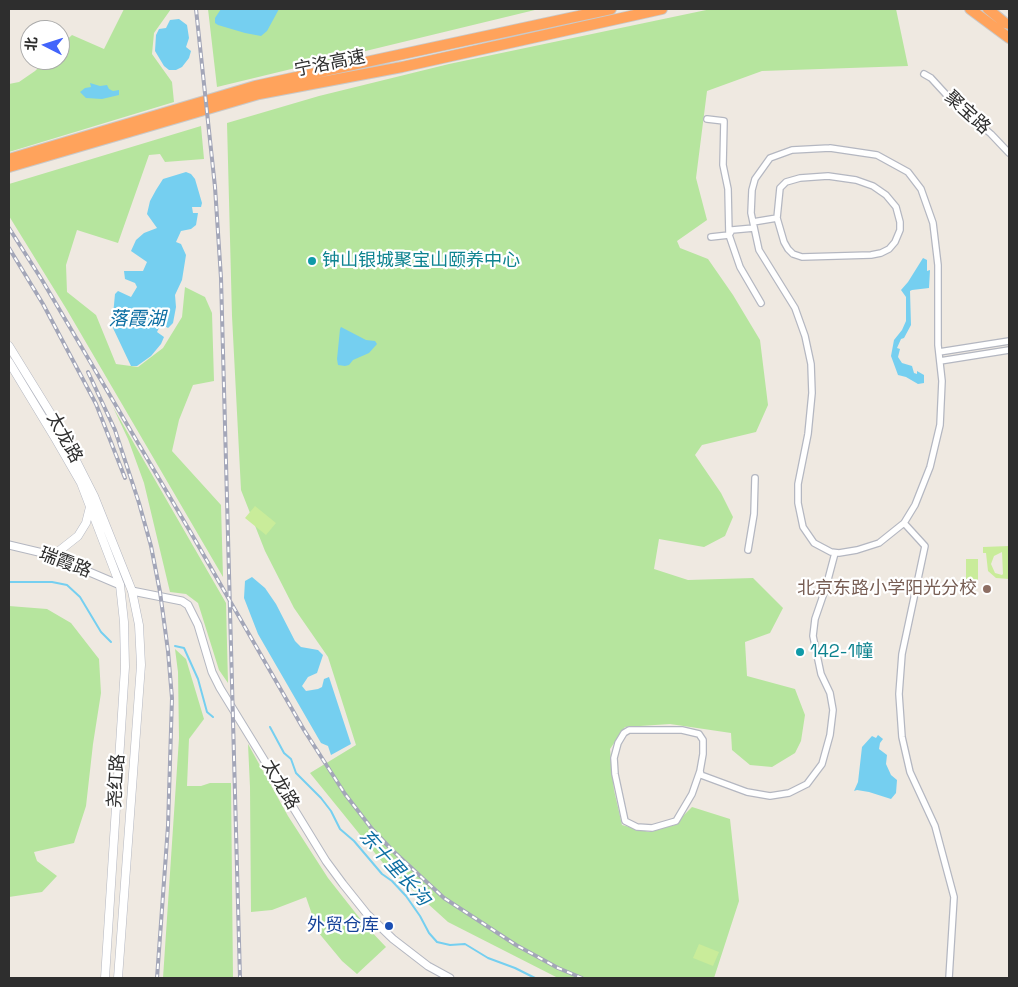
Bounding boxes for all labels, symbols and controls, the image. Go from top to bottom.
north arrow [20,20,70,70]
text: 北 [21,36,41,52]
street label: 宁洛高速 [293,47,367,81]
street label: 聚宝路 [940,87,994,139]
place label: 钟山银城聚宝山颐养中心 [322,250,520,272]
marker: 钟山银城聚宝山颐养中心 [306,255,318,267]
water label: 落霞湖 [109,309,165,331]
street label: 太龙路 [41,409,87,467]
street label: 瑞霞路 [36,543,94,583]
place label: 北京东路小学阳光分校 [797,578,977,600]
marker: 北京东路小学阳光分校 [981,583,993,595]
place label: 142-1幢 [810,641,873,663]
marker: 142-1幢 [794,646,806,658]
street label: 尧红路 [104,753,130,809]
street label: 太龙路 [257,756,303,814]
water label: 东十里长沟 [354,825,434,911]
place label: 外贸仓库 [307,915,379,937]
marker: 外贸仓库 [383,920,395,932]

